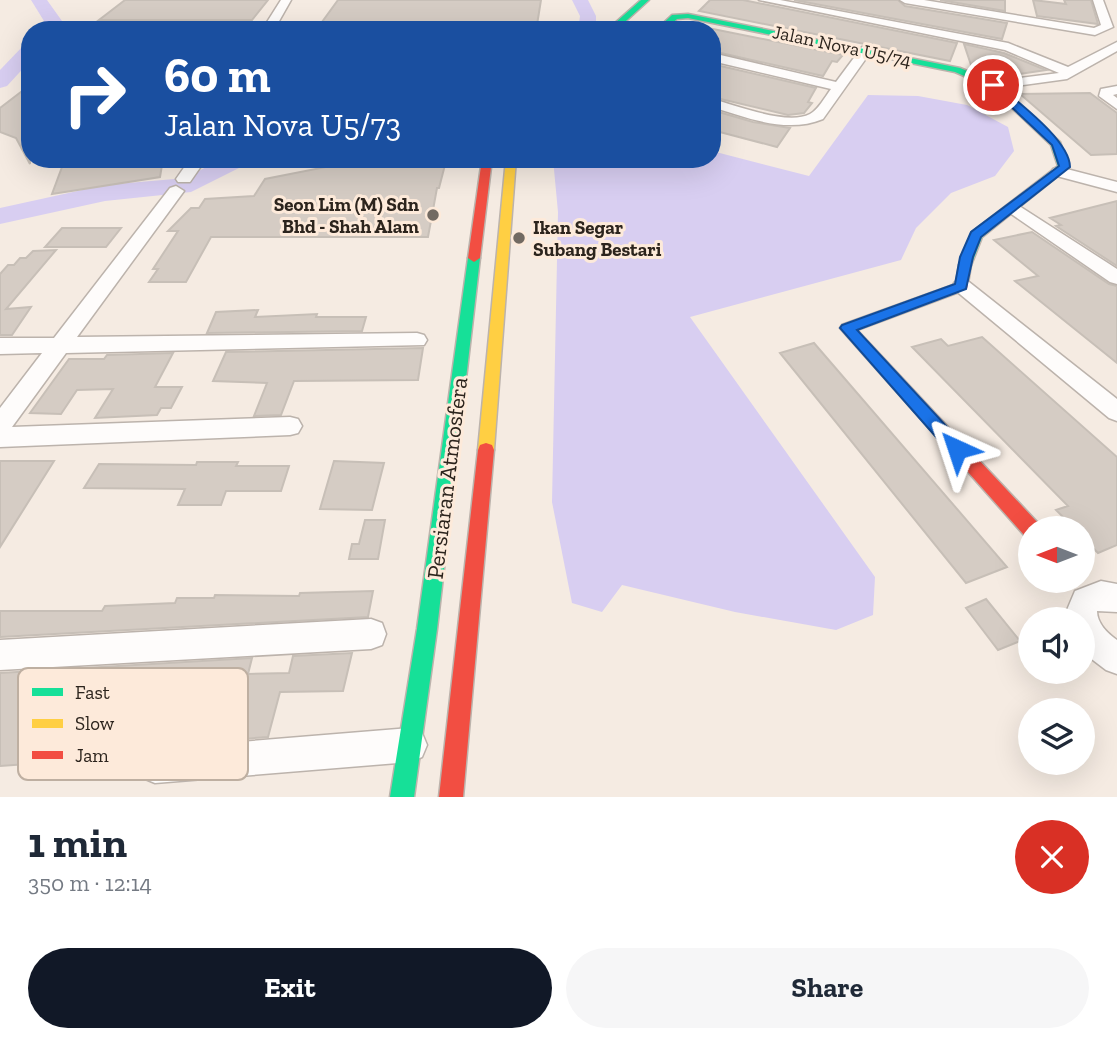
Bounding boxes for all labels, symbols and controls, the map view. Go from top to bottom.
street label: Jalan Nova U5/74 [770,20,914,72]
text: 60 m [164,46,271,105]
icon: right [49,49,140,140]
pin [963,55,1023,115]
icon: arrive [974,66,1012,104]
text: Jalan Nova U5/73 [164,106,401,144]
place label: Seon Lim (M) Sdn Bhd - Shah Alam [274,193,420,238]
marker: Seon Lim (M) Sdn Bhd - Shah Alam [425,207,441,223]
place label: Ikan Segar Subang Bestari [533,216,662,261]
marker: Ikan Segar Subang Bestari [511,230,527,246]
street label: Persiaran Atmosfera [421,376,473,580]
position arrow [920,412,994,486]
north arrow [1018,516,1096,593]
map controls [1018,516,1095,775]
button: sound [1018,607,1095,684]
legend [18,668,248,780]
text: Fast [75,681,110,704]
button: layers [1018,698,1095,775]
text: Slow [75,712,115,735]
text: Jam [75,744,109,767]
text: 1 min [28,817,127,868]
button: close [1015,820,1089,894]
text: 350 m · 12:14 [28,869,152,897]
button: Exit [28,948,552,1028]
button: Share [566,948,1089,1028]

